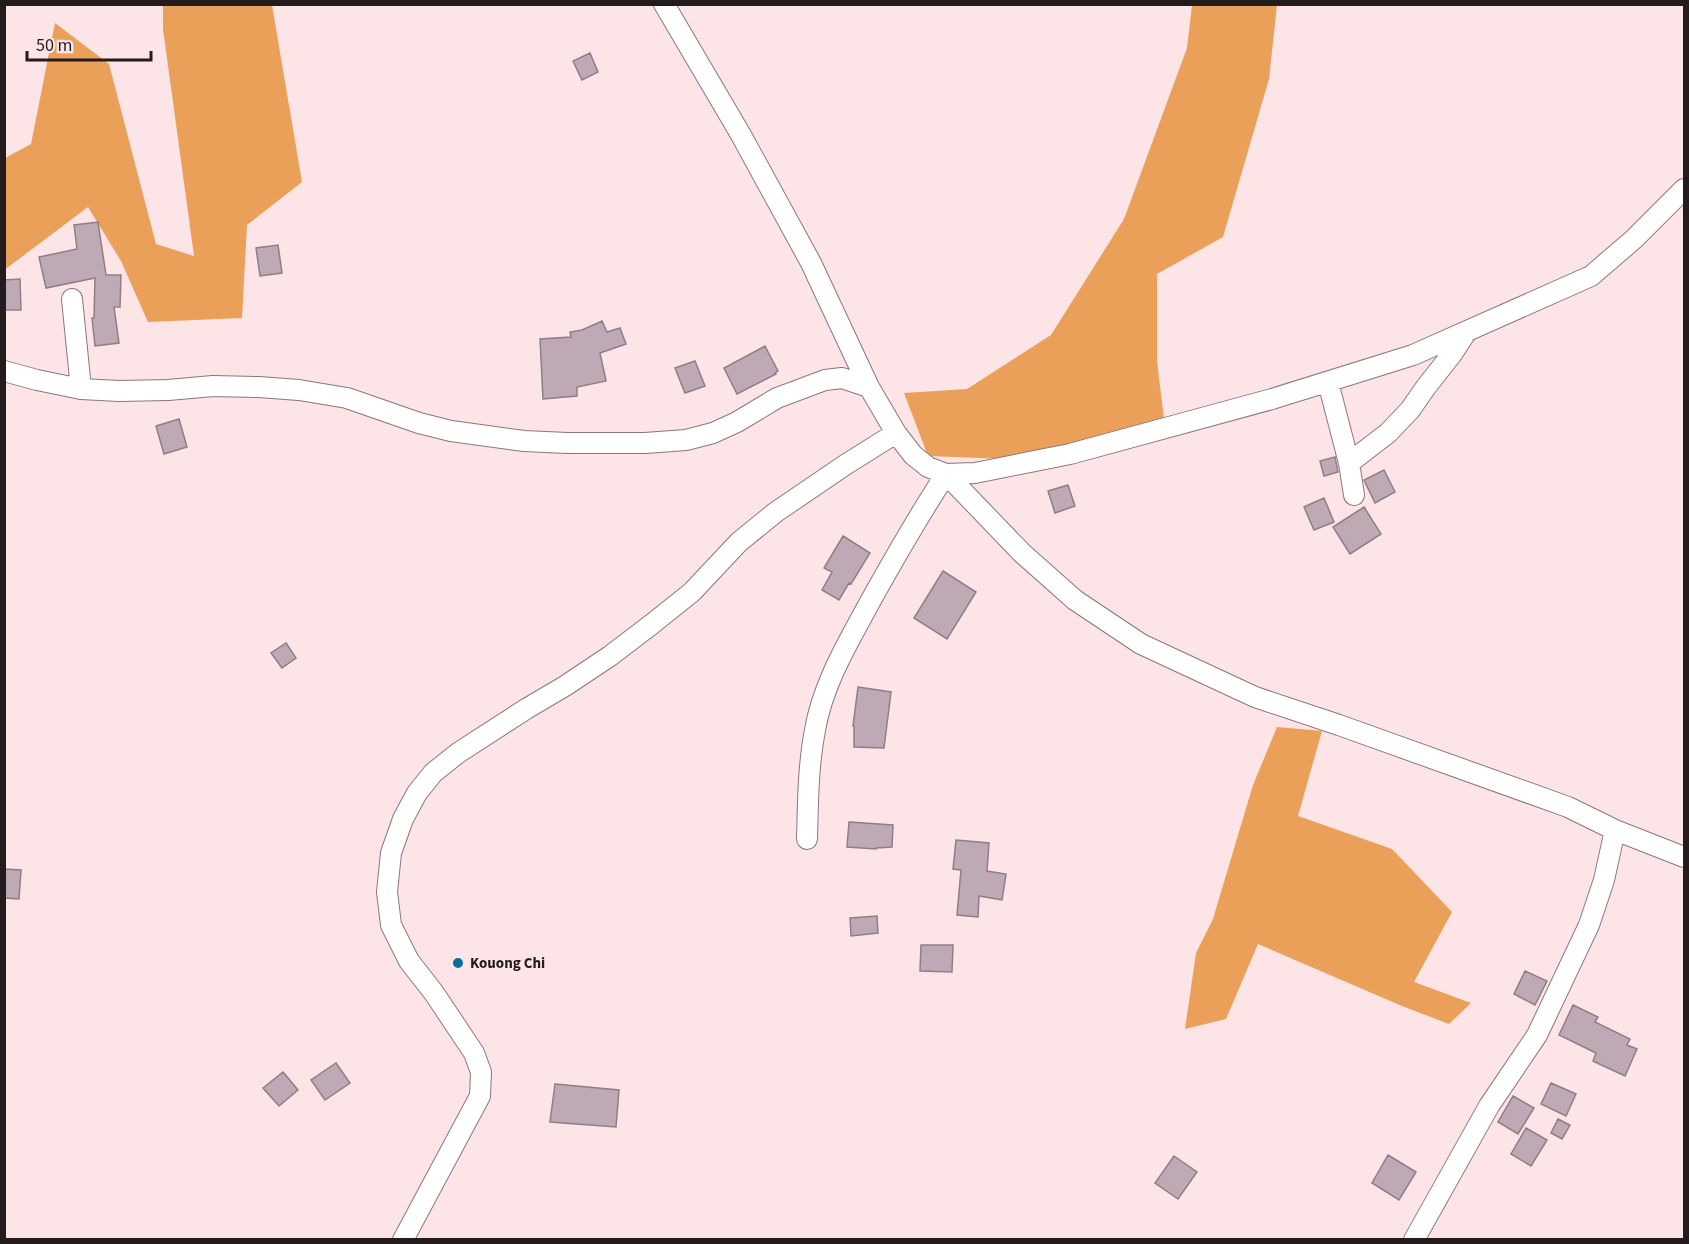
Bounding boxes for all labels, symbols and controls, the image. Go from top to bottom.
scale bar [27,24,152,62]
text: 50 m [36,33,72,58]
place label: Kouong Chi [470,953,545,974]
marker: Kouong Chi [451,956,465,970]

